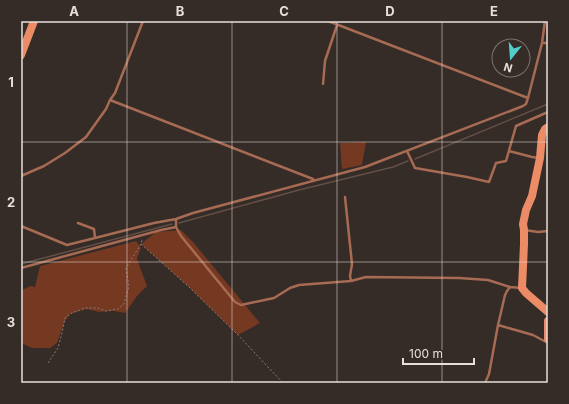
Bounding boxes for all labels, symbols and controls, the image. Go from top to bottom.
text: A [69,3,79,19]
text: B [176,3,185,19]
text: C [279,3,289,19]
text: D [385,3,395,19]
text: E [490,3,498,19]
north arrow [491,38,531,78]
text: N [502,60,514,75]
text: 1 [8,74,14,90]
text: 2 [7,194,15,210]
text: 3 [7,314,15,330]
scale bar [403,340,474,366]
text: 100 m [409,346,443,361]

